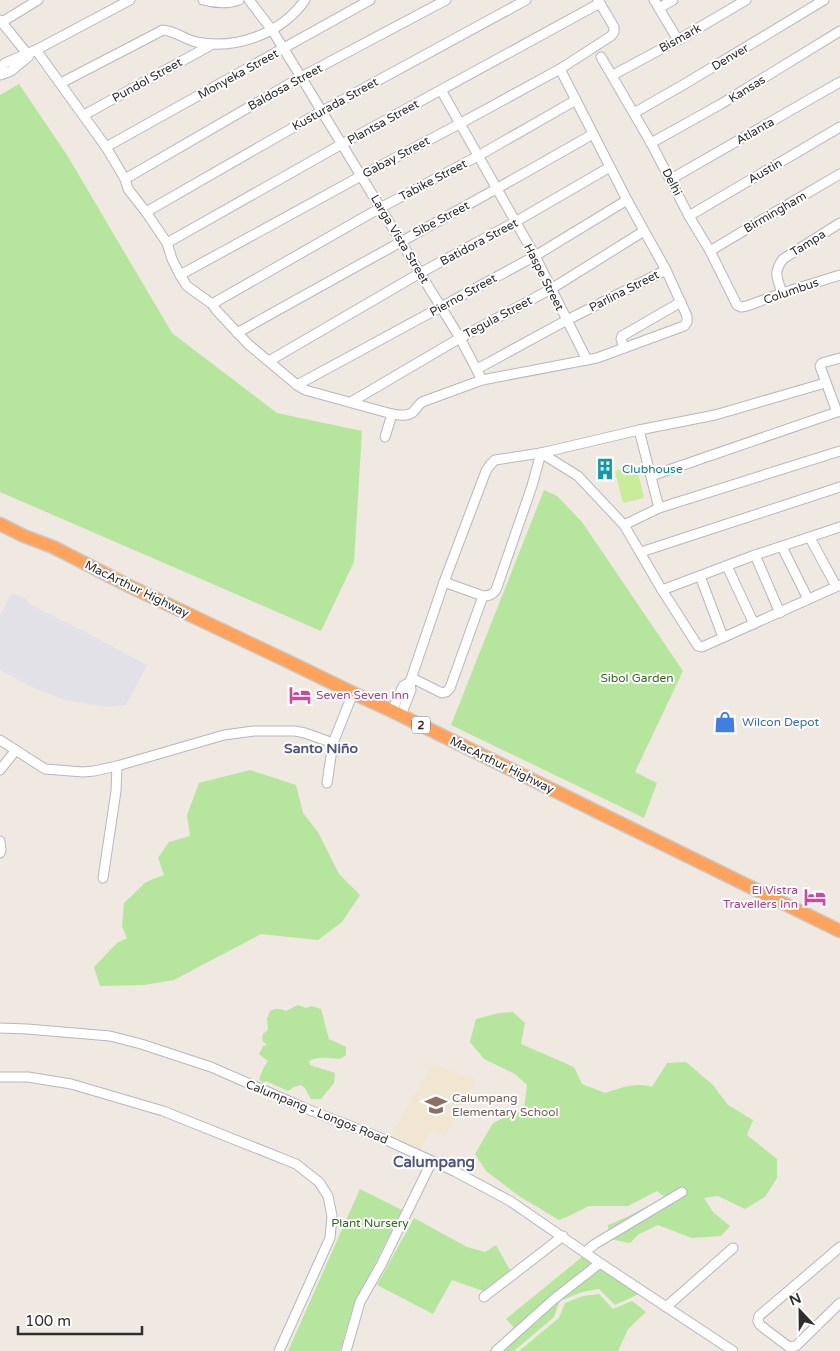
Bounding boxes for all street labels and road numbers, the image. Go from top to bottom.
street label: Bismark [657,21,704,55]
street label: Denver [709,40,751,73]
street label: Monyeka Street [195,46,281,102]
street label: Pundol Street [110,55,185,105]
street label: Baldosa Street [245,61,325,113]
street label: Kansas [726,72,768,106]
street label: Kusturada Street [290,74,381,133]
street label: Plantsa Street [345,96,421,147]
street label: Atlanta [734,115,776,147]
street label: Gabay Street [360,133,432,181]
street label: Tabike Street [397,156,469,204]
street label: Austin [746,156,784,186]
street label: Delhi [659,166,685,198]
street label: Birmingham [741,188,809,236]
street label: Larga Vista Street [368,192,432,286]
street label: Sibe Street [410,198,472,240]
street label: Batidora Street [438,215,521,268]
street label: Tampa [788,227,828,259]
street label: Haspe Street [521,241,567,313]
street label: Parlina Street [587,267,662,315]
street label: Pierno Street [427,271,499,319]
street label: Columbus [762,275,821,307]
street label: Tegula Street [461,293,535,341]
street label: MacArthur Highway [83,558,192,621]
road number: 2 [412,716,430,734]
street label: MacArthur Highway [448,734,557,797]
street label: Calumpang - Longos Road [244,1077,390,1147]

